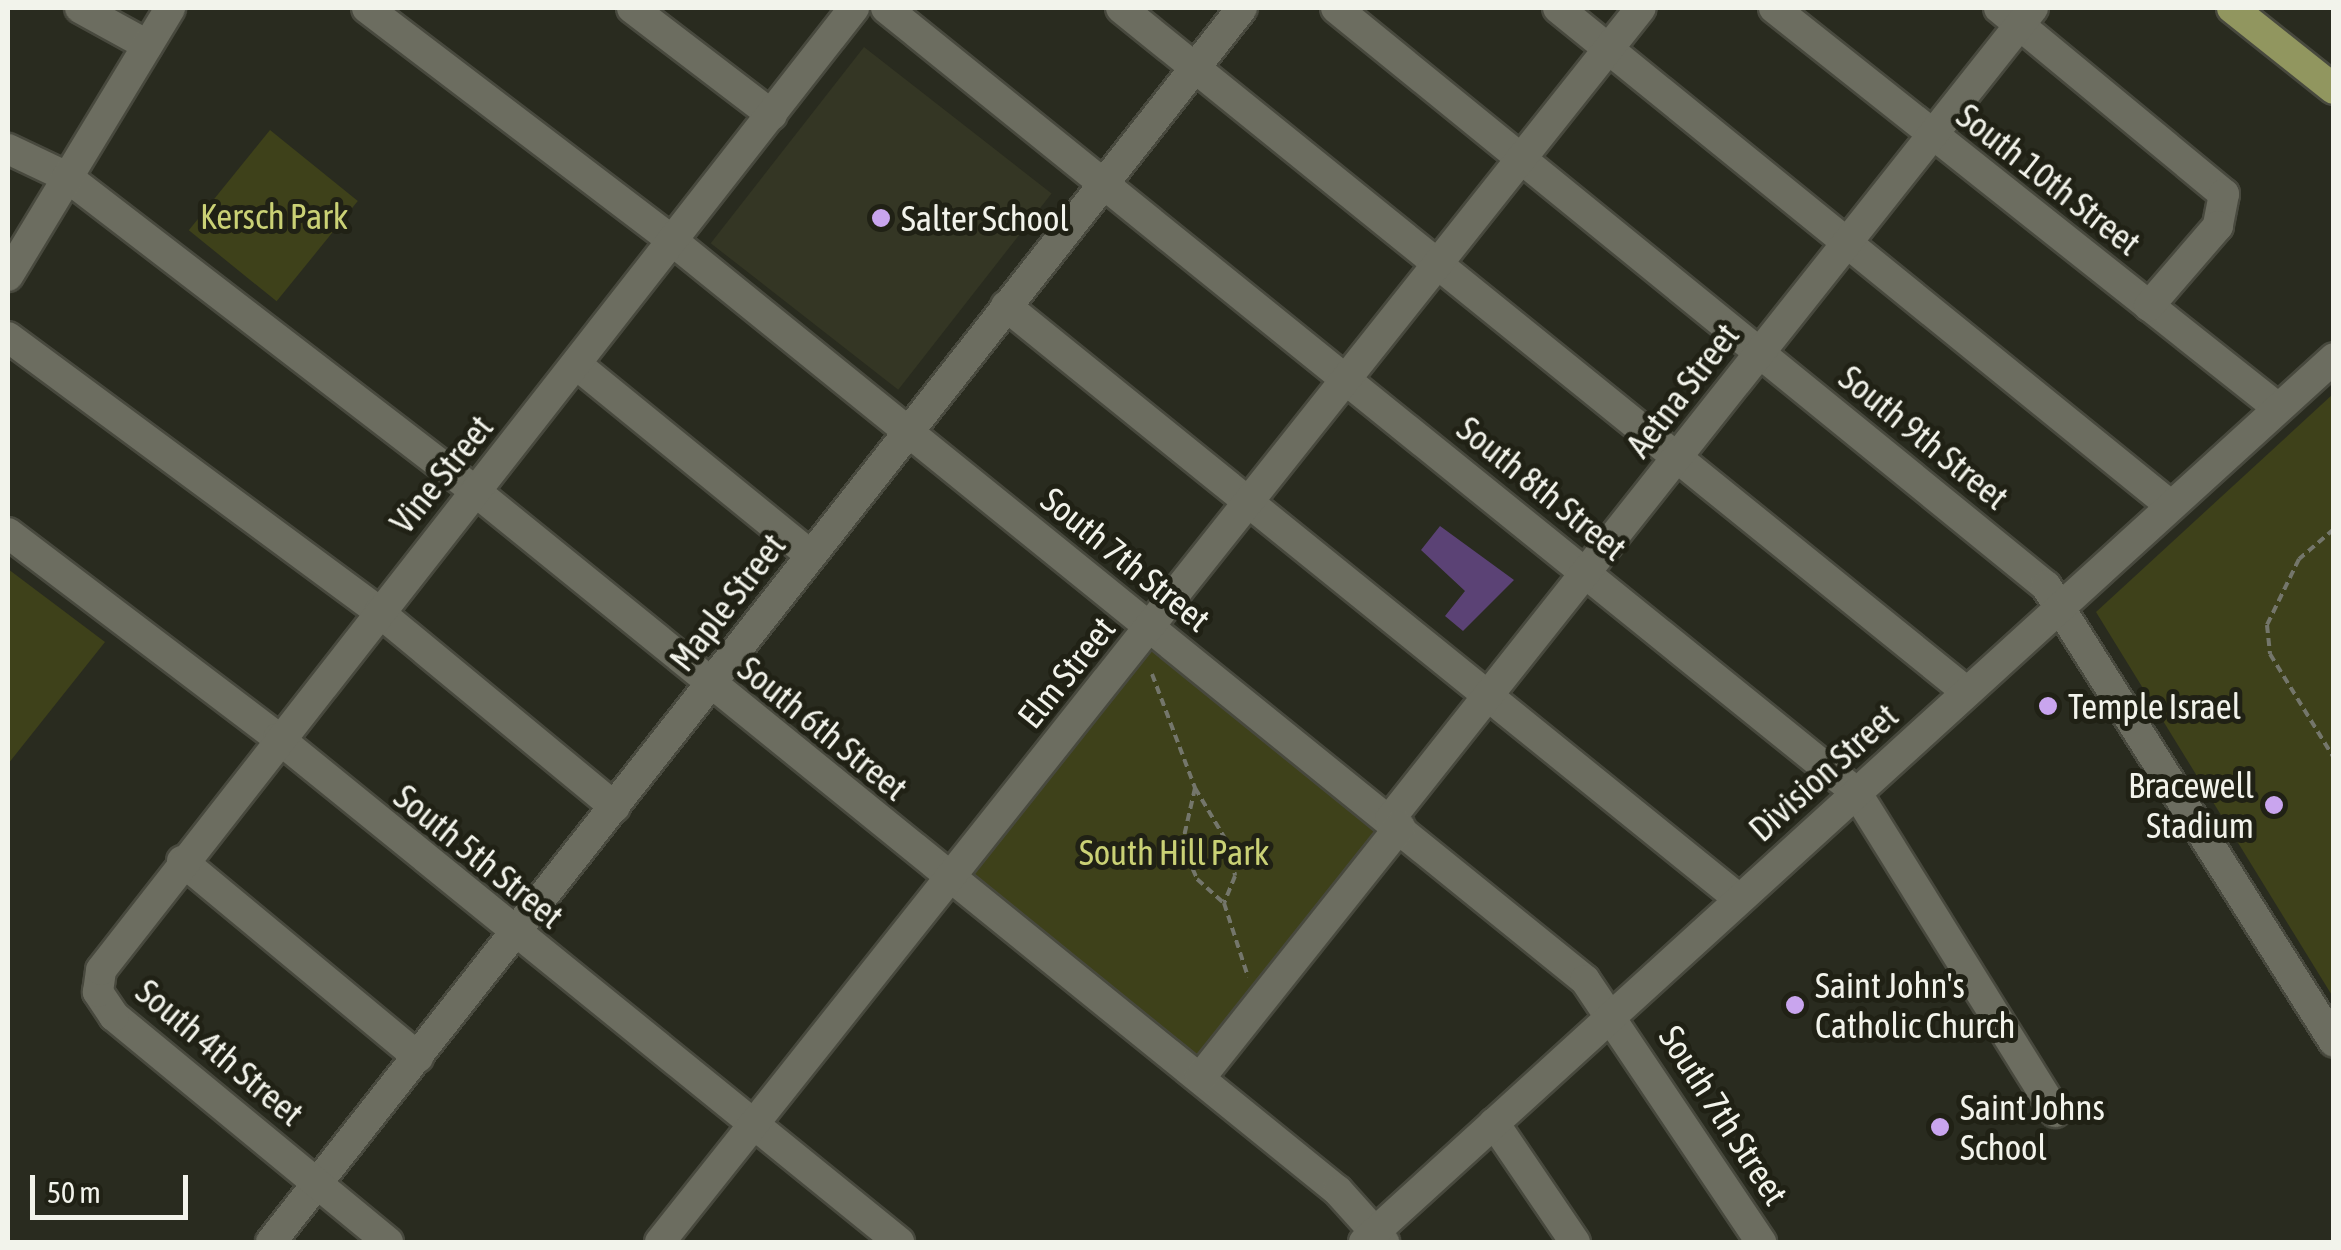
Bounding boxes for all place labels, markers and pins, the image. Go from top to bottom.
place label: Salter School [901,197,1069,239]
marker: Salter School [870,207,892,229]
place label: Temple Israel [2068,685,2241,727]
marker: Temple Israel [2037,695,2059,717]
place label: Bracewell Stadium [2128,764,2254,846]
marker: Bracewell Stadium [2263,794,2285,816]
place label: Saint John's Catholic Church [1815,964,2015,1046]
marker: Saint John's Catholic Church [1784,994,1806,1016]
place label: Saint Johns School [1960,1086,2105,1168]
marker: Saint Johns School [1929,1116,1951,1138]

